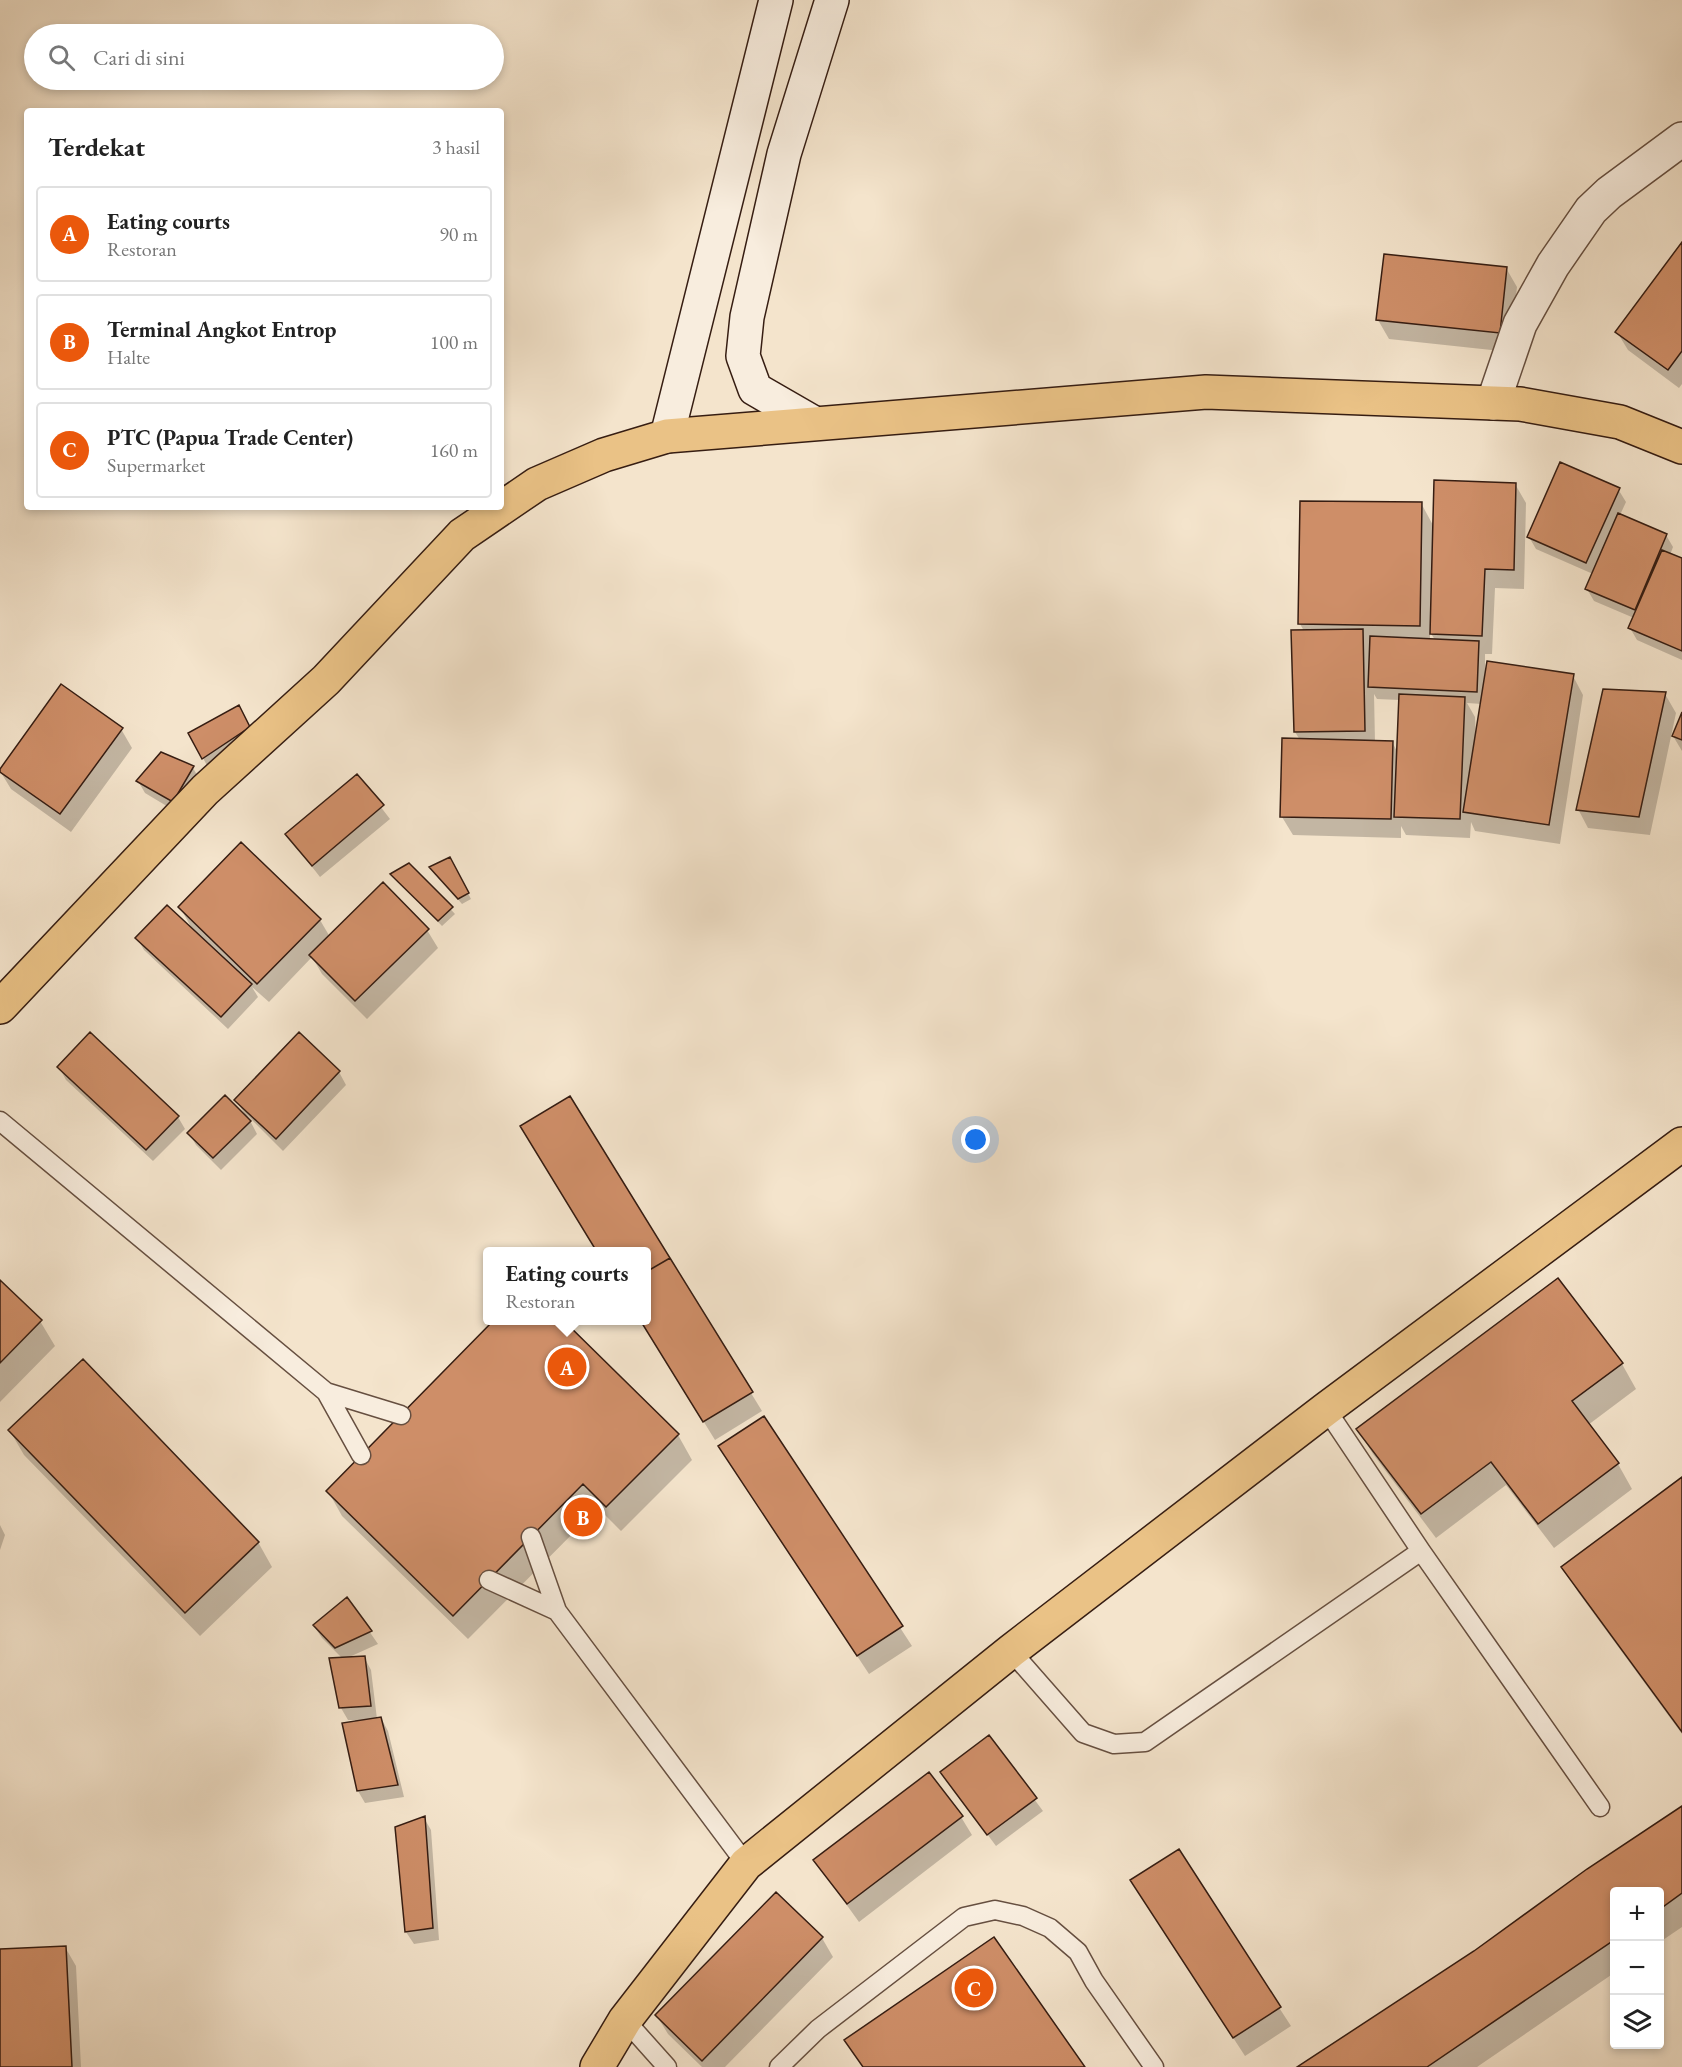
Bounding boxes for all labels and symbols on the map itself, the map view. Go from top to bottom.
your location [961,1125,990,1154]
pin: A [548,1344,586,1390]
pin: B [564,1494,602,1540]
pin: C [954,1966,994,2010]

